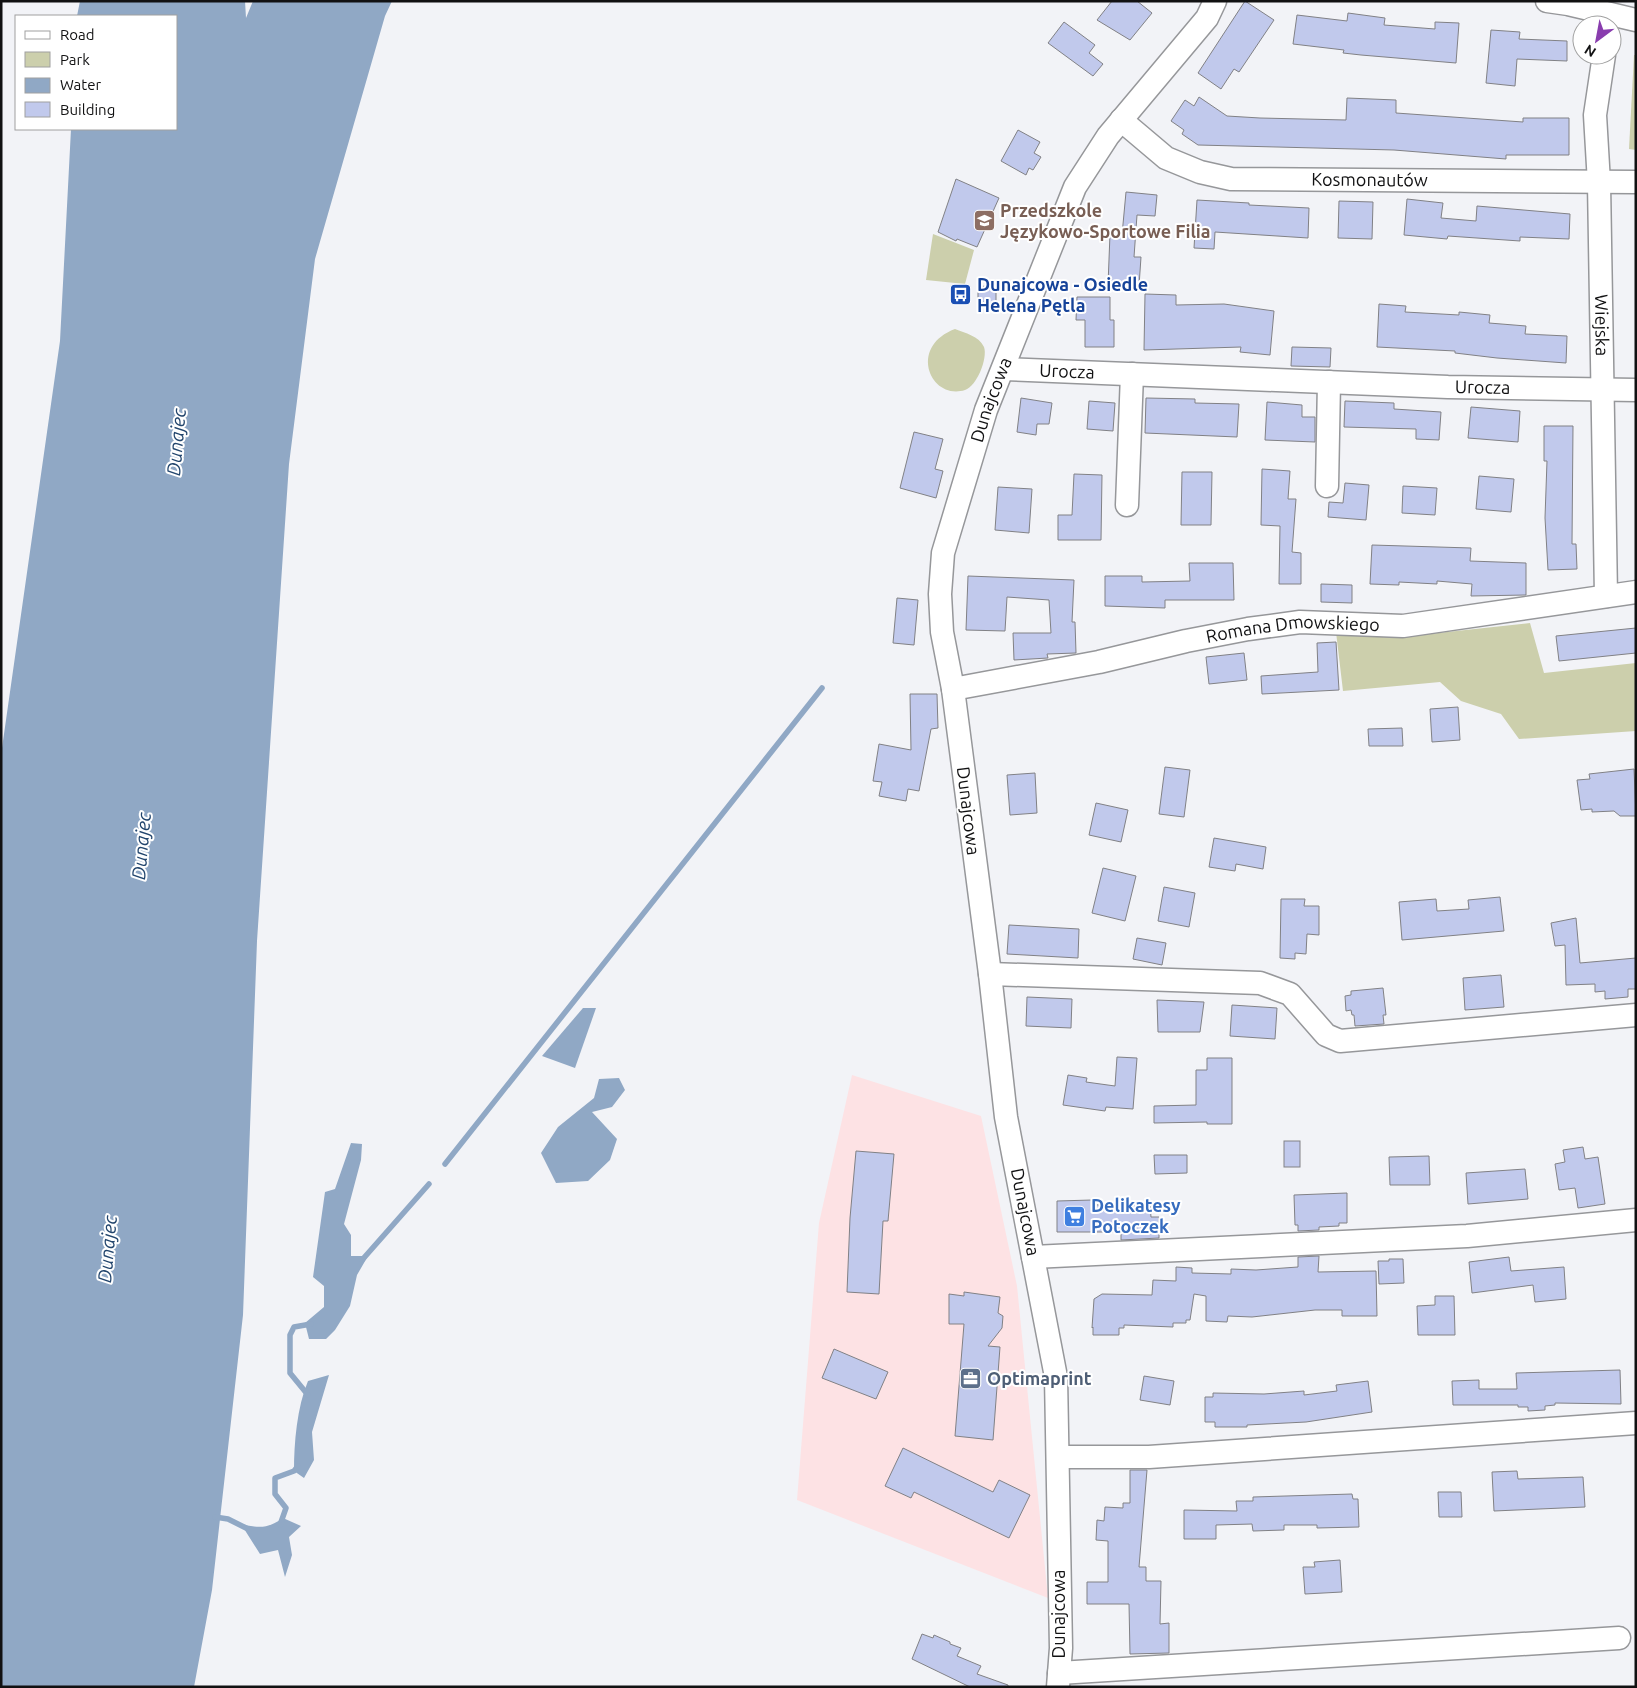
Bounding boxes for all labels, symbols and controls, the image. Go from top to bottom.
legend [15,15,178,130]
north arrow [1572,15,1622,65]
text: Road [60,26,95,43]
text: N [1581,41,1599,61]
text: Park [60,51,90,68]
text: Water [60,76,101,93]
text: Building [60,101,115,118]
street label: Kosmonautów [1311,169,1428,189]
place label: Przedszkole Językowo-Sportowe Filia [1000,200,1211,242]
school or university icon: Przedszkole Językowo-Sportowe Filia [972,209,996,233]
place label: Dunajcowa - Osiedle Helena Pętla [977,274,1148,316]
bus stop icon: Dunajcowa - Osiedle Helena Pętla [949,283,973,307]
street label: Wiejska [1592,294,1613,356]
street label: Dunajcowa [966,354,1015,444]
street label: Urocza [1039,359,1095,382]
street label: Urocza [1455,376,1511,397]
water label: Dunajec [162,407,190,477]
street label: Romana Dmowskiego [1204,611,1380,646]
street label: Dunajcowa [954,766,984,856]
water label: Dunajec [127,811,155,881]
street label: Dunajcowa [1008,1166,1044,1257]
place label: Delikatesy Potoczek [1091,1195,1181,1236]
supermarket icon: Delikatesy Potoczek [1063,1204,1087,1228]
water label: Dunajec [93,1214,121,1284]
office icon: Optimaprint [959,1367,983,1391]
place label: Optimaprint [987,1368,1092,1388]
street label: Dunajcowa [1048,1570,1068,1658]

